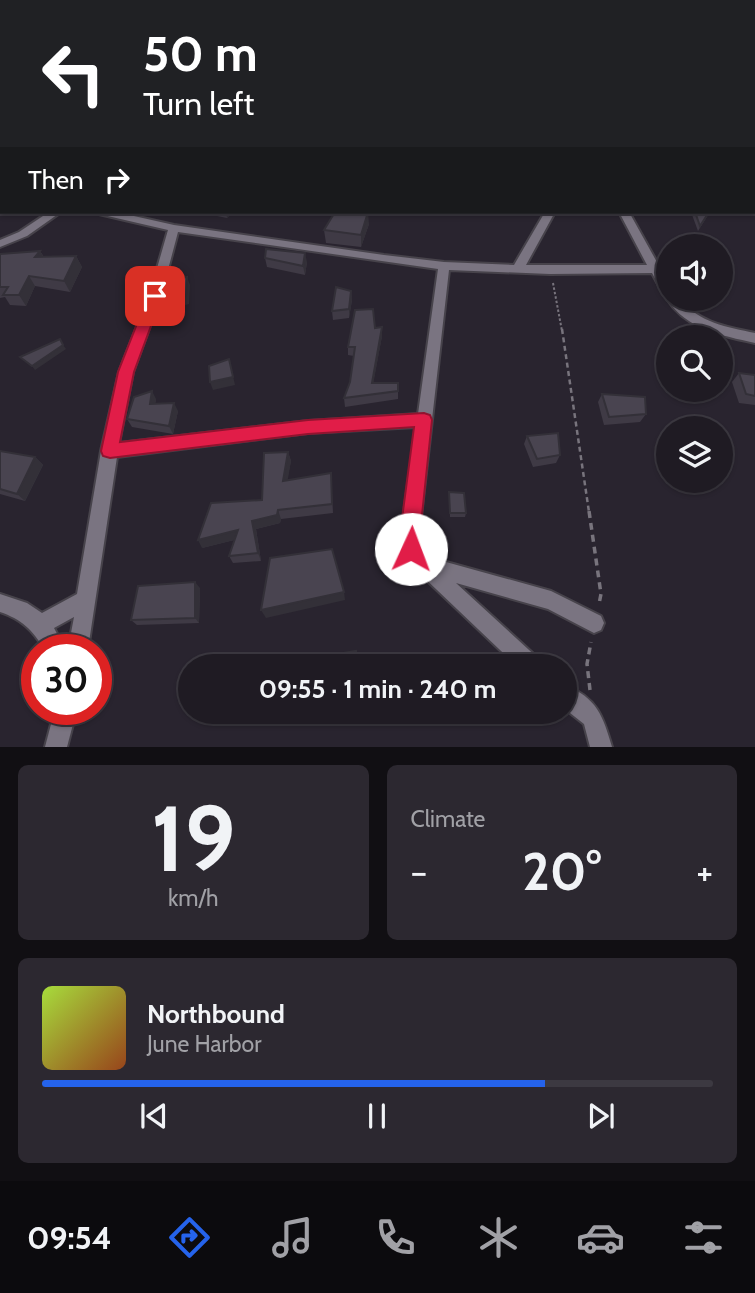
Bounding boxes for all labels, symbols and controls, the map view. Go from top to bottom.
text: 50 m [143,24,258,83]
icon: left [28,28,119,119]
text: Turn left [143,84,254,123]
icon: right [98,161,136,199]
text: Then [28,164,84,196]
map controls [656,234,733,493]
button: sound [656,234,733,311]
pin [125,266,185,326]
icon: arrive [136,277,174,315]
button: search [656,325,733,402]
button: layers [656,416,733,493]
position arrow [374,512,448,586]
speed limit sign: 30 [21,634,112,725]
text: 09:55 · 1 min · 240 m [259,673,496,705]
text: 19 [151,783,236,894]
text: Climate [411,805,485,833]
text: 20° [522,840,601,903]
text: − [411,848,427,895]
text: + [696,848,713,895]
text: km/h [168,884,218,912]
text: Northbound [147,998,285,1030]
text: June Harbor [147,1030,261,1058]
icon: previous [135,1097,173,1135]
icon: pause [358,1097,396,1135]
icon: next [582,1097,620,1135]
icon: directions [165,1213,214,1262]
icon: music [268,1213,317,1262]
icon: phone [371,1213,420,1262]
icon: climate [474,1213,523,1262]
icon: car [576,1213,625,1262]
icon: filters [679,1213,728,1262]
text: 09:54 [27,1218,112,1257]

